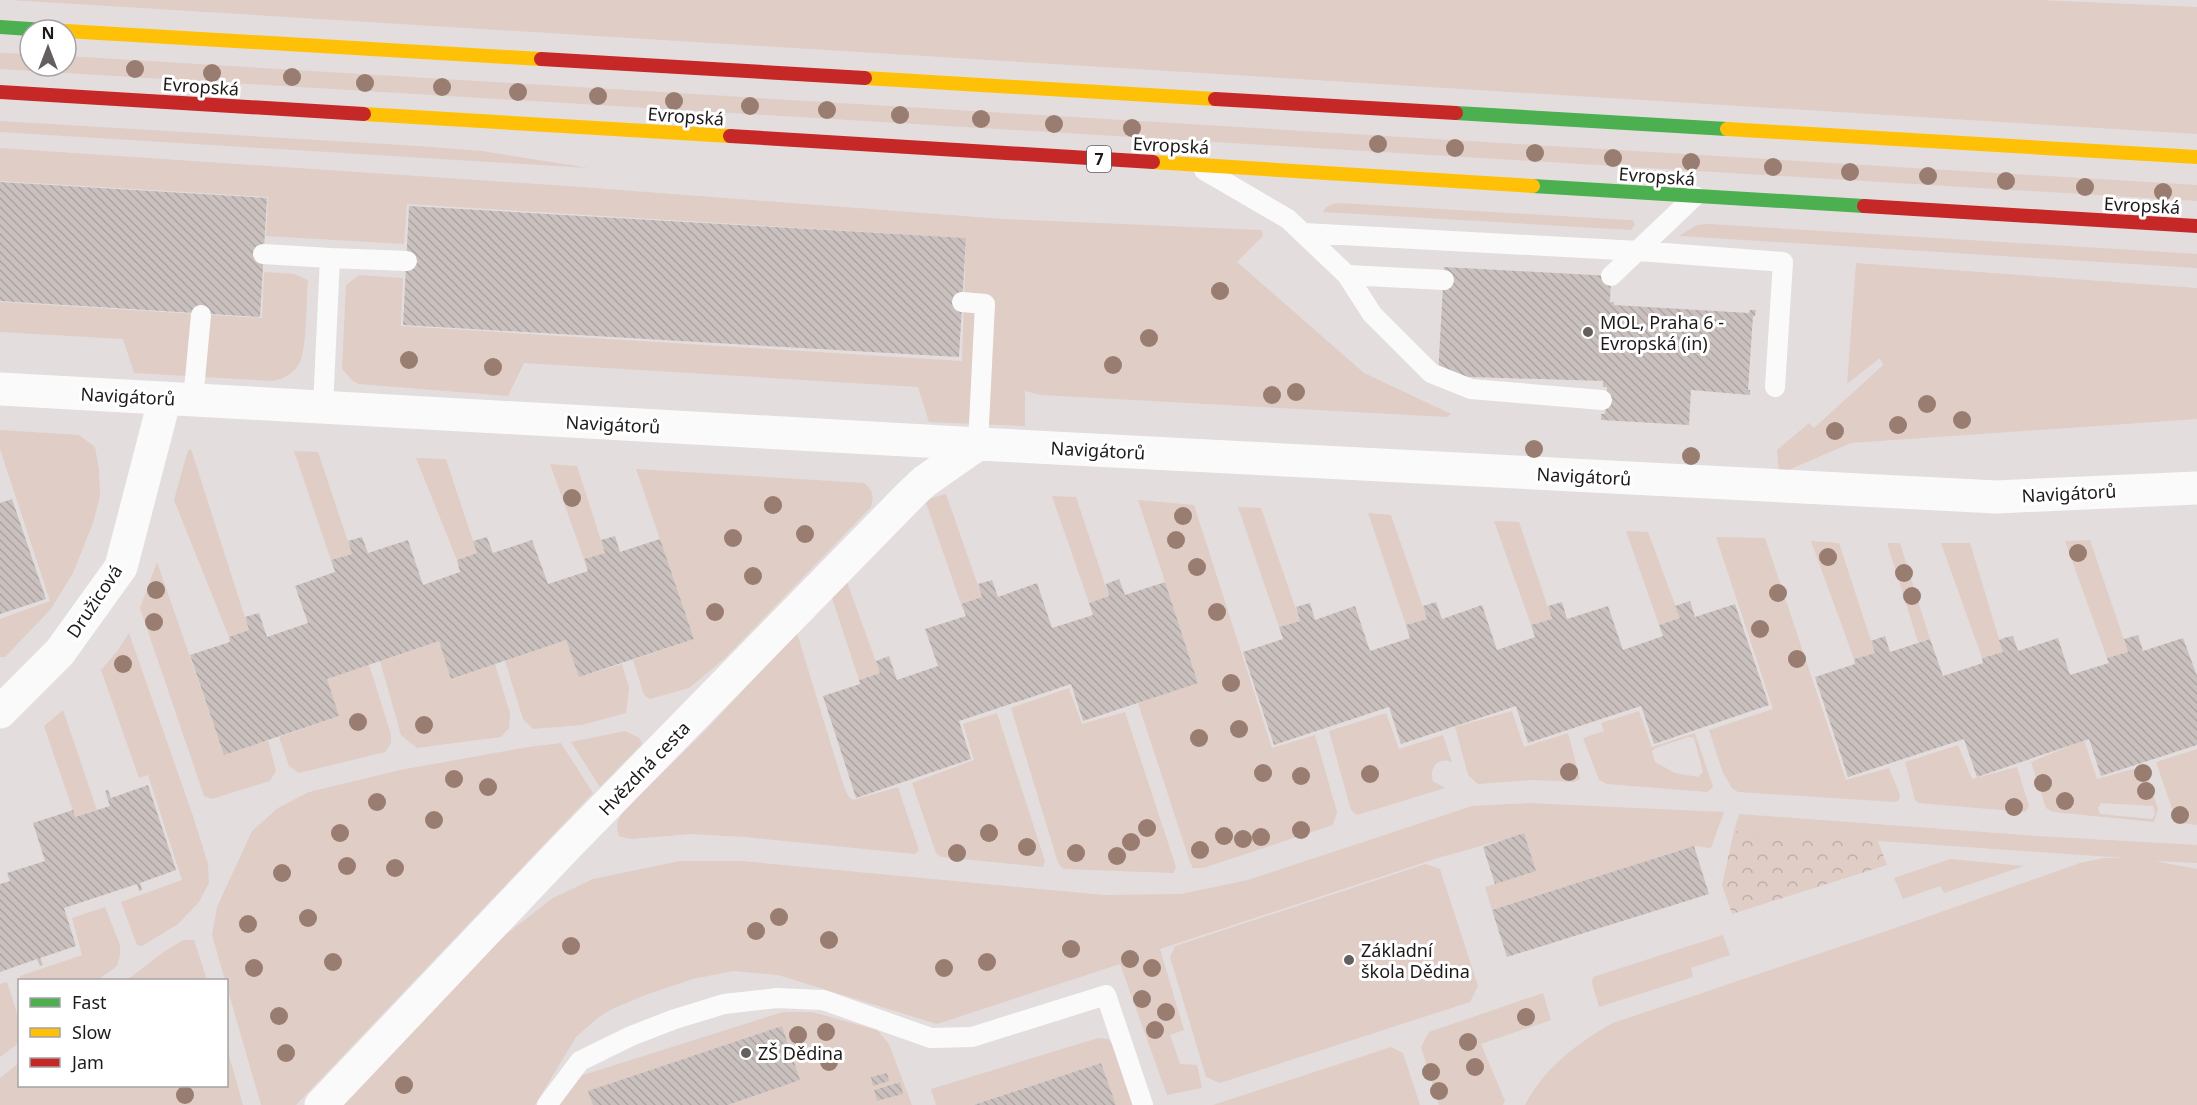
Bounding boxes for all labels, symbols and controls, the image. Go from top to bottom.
north arrow [18,18,78,78]
text: N [41,22,55,44]
street label: Evropská [162,71,240,101]
street label: Evropská [647,101,725,131]
street label: Evropská [1132,131,1210,159]
road number: 7 [1087,146,1111,172]
street label: Evropská [1618,161,1696,191]
street label: Evropská [2103,191,2181,219]
place label: MOL, Praha 6 - Evropská (in) [1600,310,1724,355]
marker: MOL, Praha 6 - Evropská (in) [1581,325,1595,339]
street label: Navigátorů [80,382,176,410]
street label: Navigátorů [565,410,661,438]
street label: Navigátorů [1050,436,1146,464]
street label: Navigátorů [1536,462,1632,490]
street label: Navigátorů [2021,479,2117,507]
street label: Družicová [61,560,127,642]
street label: Hvězdná cesta [593,716,695,820]
place label: Základní škola Dědina [1361,938,1470,983]
marker: Základní škola Dědina [1342,953,1356,967]
legend [18,979,228,1087]
text: Fast [72,990,107,1014]
text: Slow [72,1020,111,1044]
place label: ZŠ Dědina [758,1041,843,1065]
marker: ZŠ Dědina [739,1046,753,1060]
text: Jam [70,1050,104,1074]

